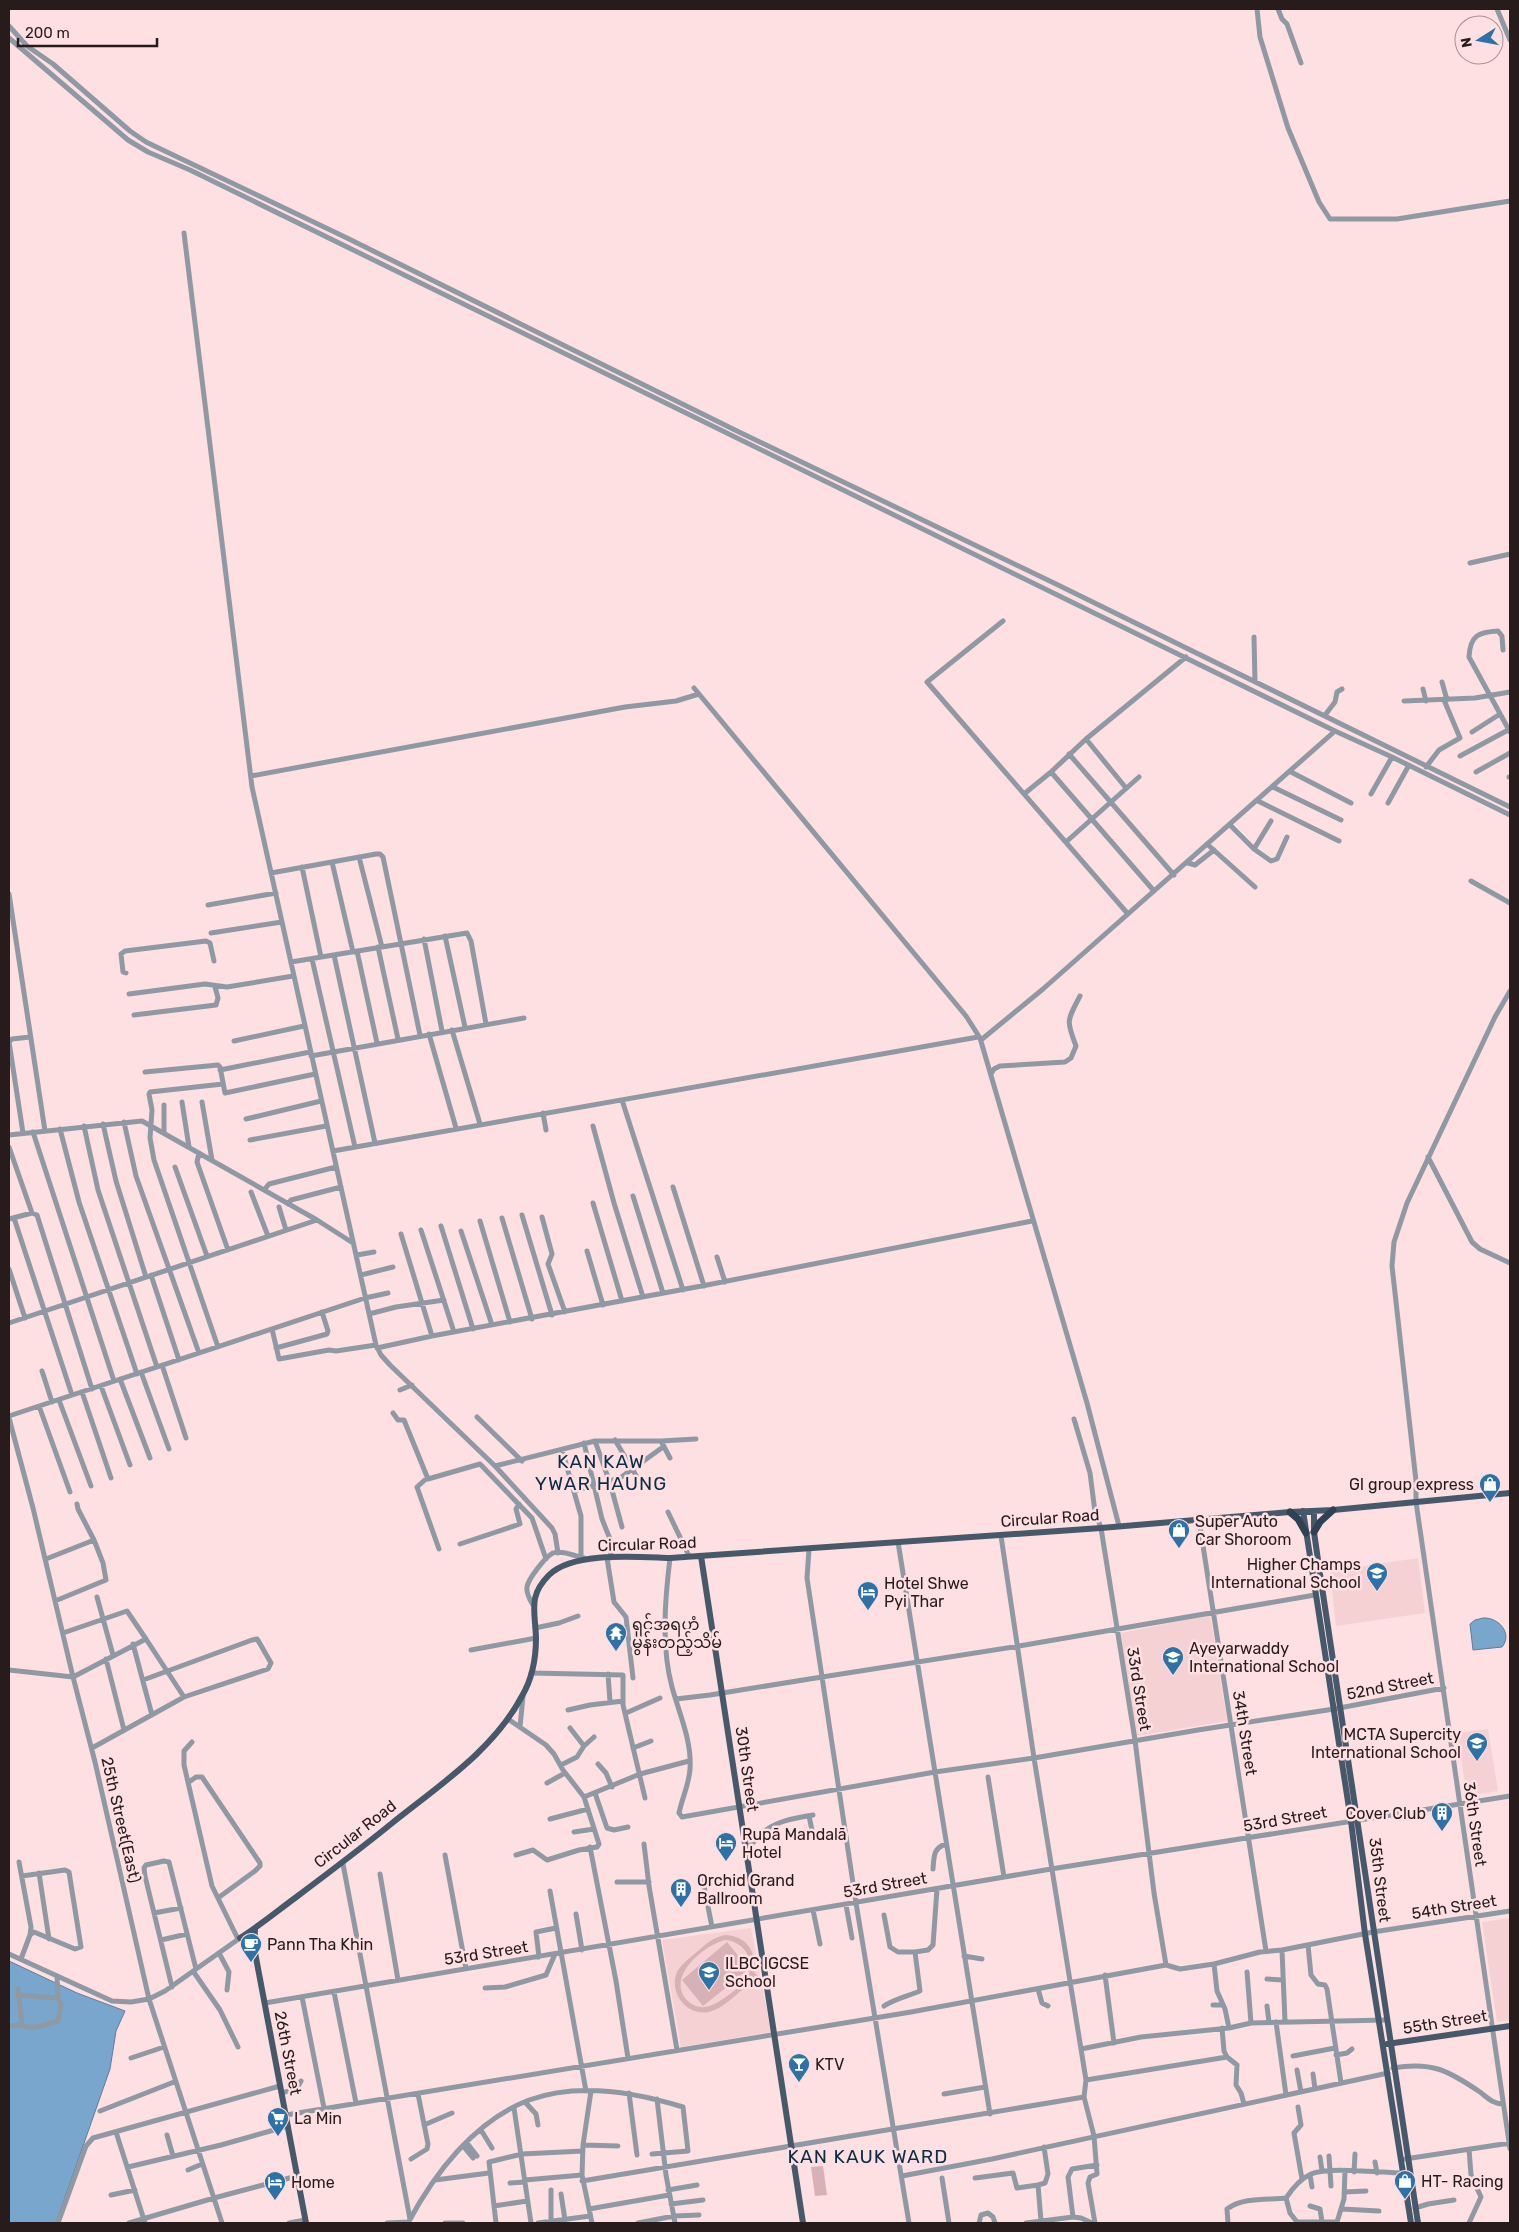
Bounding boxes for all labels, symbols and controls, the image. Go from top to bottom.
scale bar [18,15,156,47]
north arrow [1454,15,1504,65]
text: 200 m [25,24,70,42]
text: N [1457,36,1476,49]
district label: KAN KAW YWAR HAUNG [535,1450,667,1495]
shop icon: GI group express [1478,1472,1502,1503]
place label: GI group express [1349,1475,1474,1494]
street label: Circular Road [1000,1505,1100,1531]
place label: Super Auto Car Shoroom [1195,1512,1292,1549]
shop icon: Super Auto Car Shoroom [1167,1518,1191,1549]
street label: Circular Road [597,1533,697,1555]
place label: Higher Champs International School [1211,1555,1361,1592]
school or university icon: Higher Champs International School [1365,1561,1389,1592]
place label: Hotel Shwe Pyi Thar [884,1574,969,1611]
hotel icon: Hotel Shwe Pyi Thar [856,1580,880,1611]
place label: ရှင်အရဟံ မွန်းတည့်သိမ် [632,1613,722,1656]
temple icon: ရှင်အရဟံ မွန်းတည့်သိမ် [604,1621,628,1652]
place label: Ayeyarwaddy International School [1189,1639,1339,1676]
school or university icon: Ayeyarwaddy International School [1161,1645,1185,1676]
street label: 33rd Street [1123,1646,1155,1732]
street label: 52nd Street [1345,1668,1435,1704]
street label: 34th Street [1229,1689,1261,1777]
street label: 30th Street [732,1725,762,1813]
place label: MCTA Supercity International School [1311,1725,1461,1762]
school or university icon: MCTA Supercity International School [1465,1731,1489,1762]
street label: 25th Street(East) [97,1755,145,1885]
street label: 36th Street [1460,1780,1490,1868]
street label: Circular Road [310,1796,400,1872]
building icon: Cover Club [1430,1801,1454,1832]
street label: 53rd Street [1242,1802,1328,1836]
place label: Cover Club [1346,1804,1426,1823]
place label: Rupā Mandalā Hotel [742,1825,847,1862]
hotel icon: Rupā Mandalā Hotel [714,1831,738,1862]
street label: 35th Street [1365,1837,1395,1923]
street label: 53rd Street [842,1868,928,1902]
place label: Orchid Grand Ballroom [697,1871,795,1908]
building icon: Orchid Grand Ballroom [669,1877,693,1908]
street label: 54th Street [1410,1891,1498,1923]
cafe icon: Pann Tha Khin [239,1932,263,1963]
place label: Pann Tha Khin [267,1935,373,1954]
street label: 53rd Street [443,1937,529,1969]
place label: ILBC IGCSE School [725,1954,809,1991]
school or university icon: ILBC IGCSE School [697,1960,721,1991]
street label: 55th Street [1401,2006,1489,2038]
street label: 26th Street [271,2009,305,2097]
bar icon: KTV [787,2052,811,2083]
place label: KTV [815,2055,844,2074]
supermarket icon: La Min [266,2106,290,2137]
place label: La Min [294,2109,342,2128]
district label: KAN KAUK WARD [788,2145,948,2168]
shop icon: HT- Racing [1393,2169,1417,2200]
hotel icon: Home [263,2170,287,2201]
place label: HT- Racing [1421,2172,1504,2191]
place label: Home [291,2173,335,2192]

